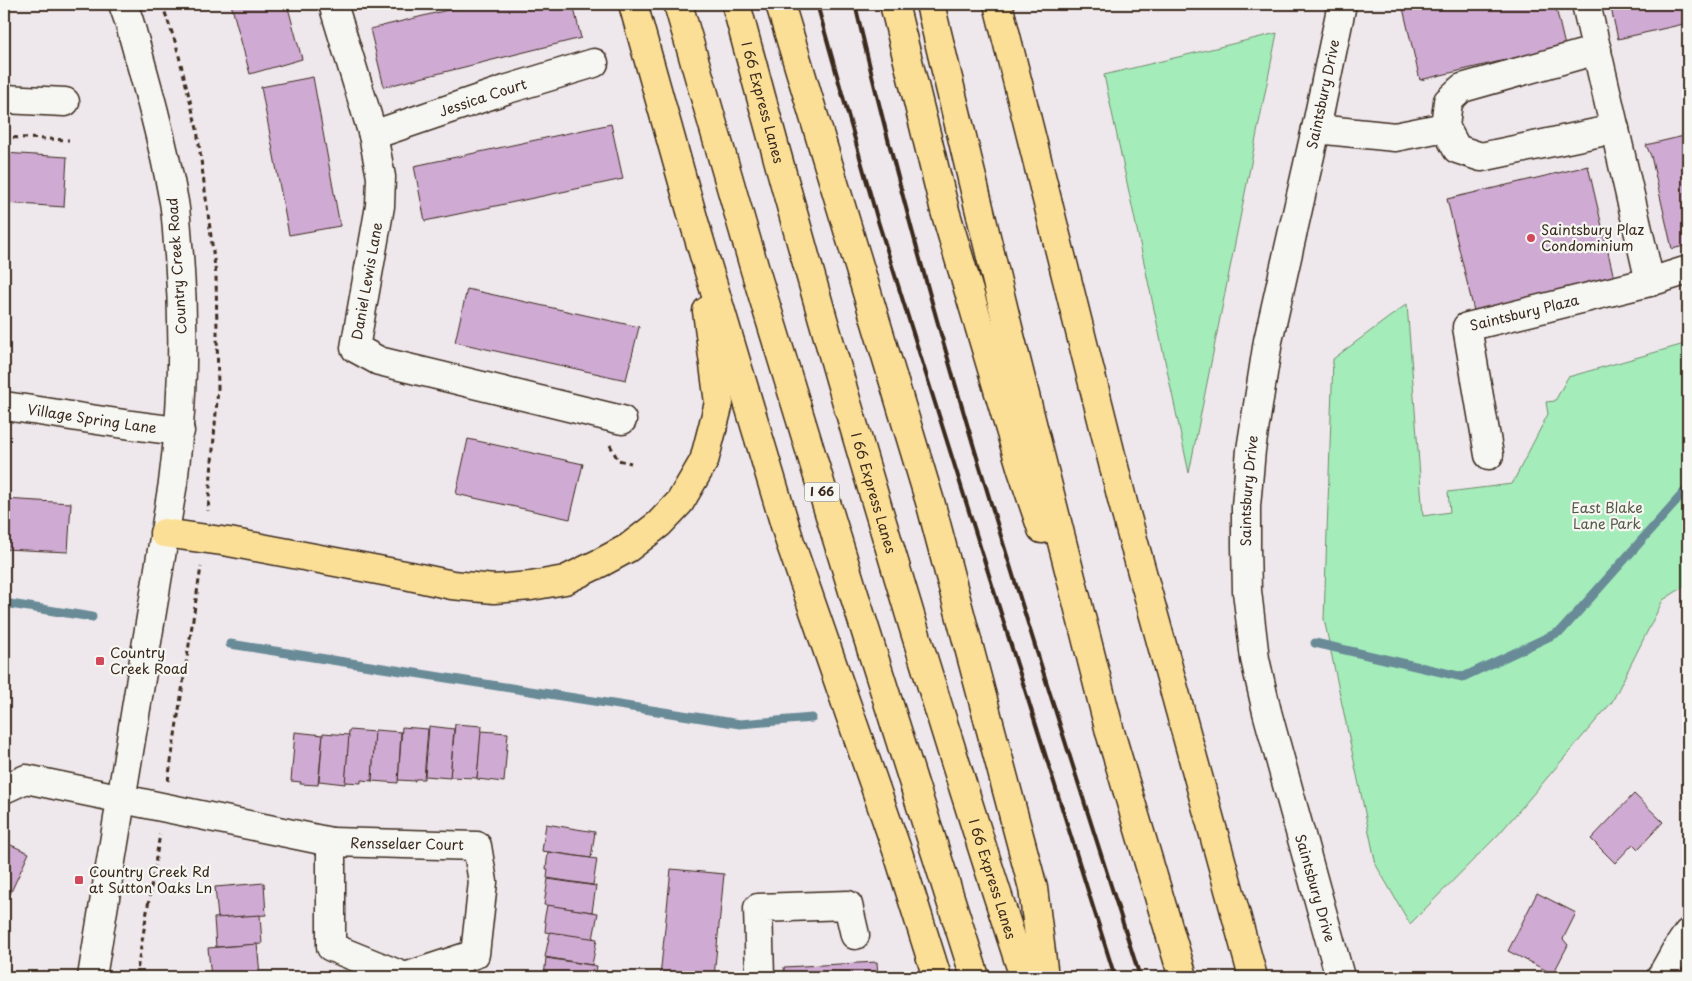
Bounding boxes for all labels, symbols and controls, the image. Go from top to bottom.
street label: Saintsbury Drive [1301,38,1344,151]
street label: I 66 Express Lanes [736,39,790,166]
street label: Jessica Court [436,73,529,122]
street label: Country Creek Road [161,197,192,335]
place label: Saintsbury Plaz Condominium [1541,219,1644,256]
street label: Daniel Lewis Lane [346,220,387,341]
marker: Saintsbury Plaz Condominium [1525,232,1537,244]
street label: Saintsbury Plaza [1468,289,1581,336]
street label: Village Spring Lane [26,398,158,438]
street label: I 66 Express Lanes [846,430,902,556]
street label: Saintsbury Drive [1235,434,1263,546]
road number: I 66 [804,482,840,502]
park label: East Blake Lane Park [1571,497,1643,534]
place label: Country Creek Road [110,642,188,679]
marker: Country Creek Road [94,655,106,667]
street label: I 66 Express Lanes [964,816,1022,942]
street label: Saintsbury Drive [1290,831,1341,944]
street label: Rensselaer Court [350,832,464,855]
place label: Country Creek Rd at Sutton Oaks Ln [89,861,212,898]
marker: Country Creek Rd at Sutton Oaks Ln [73,874,85,886]

